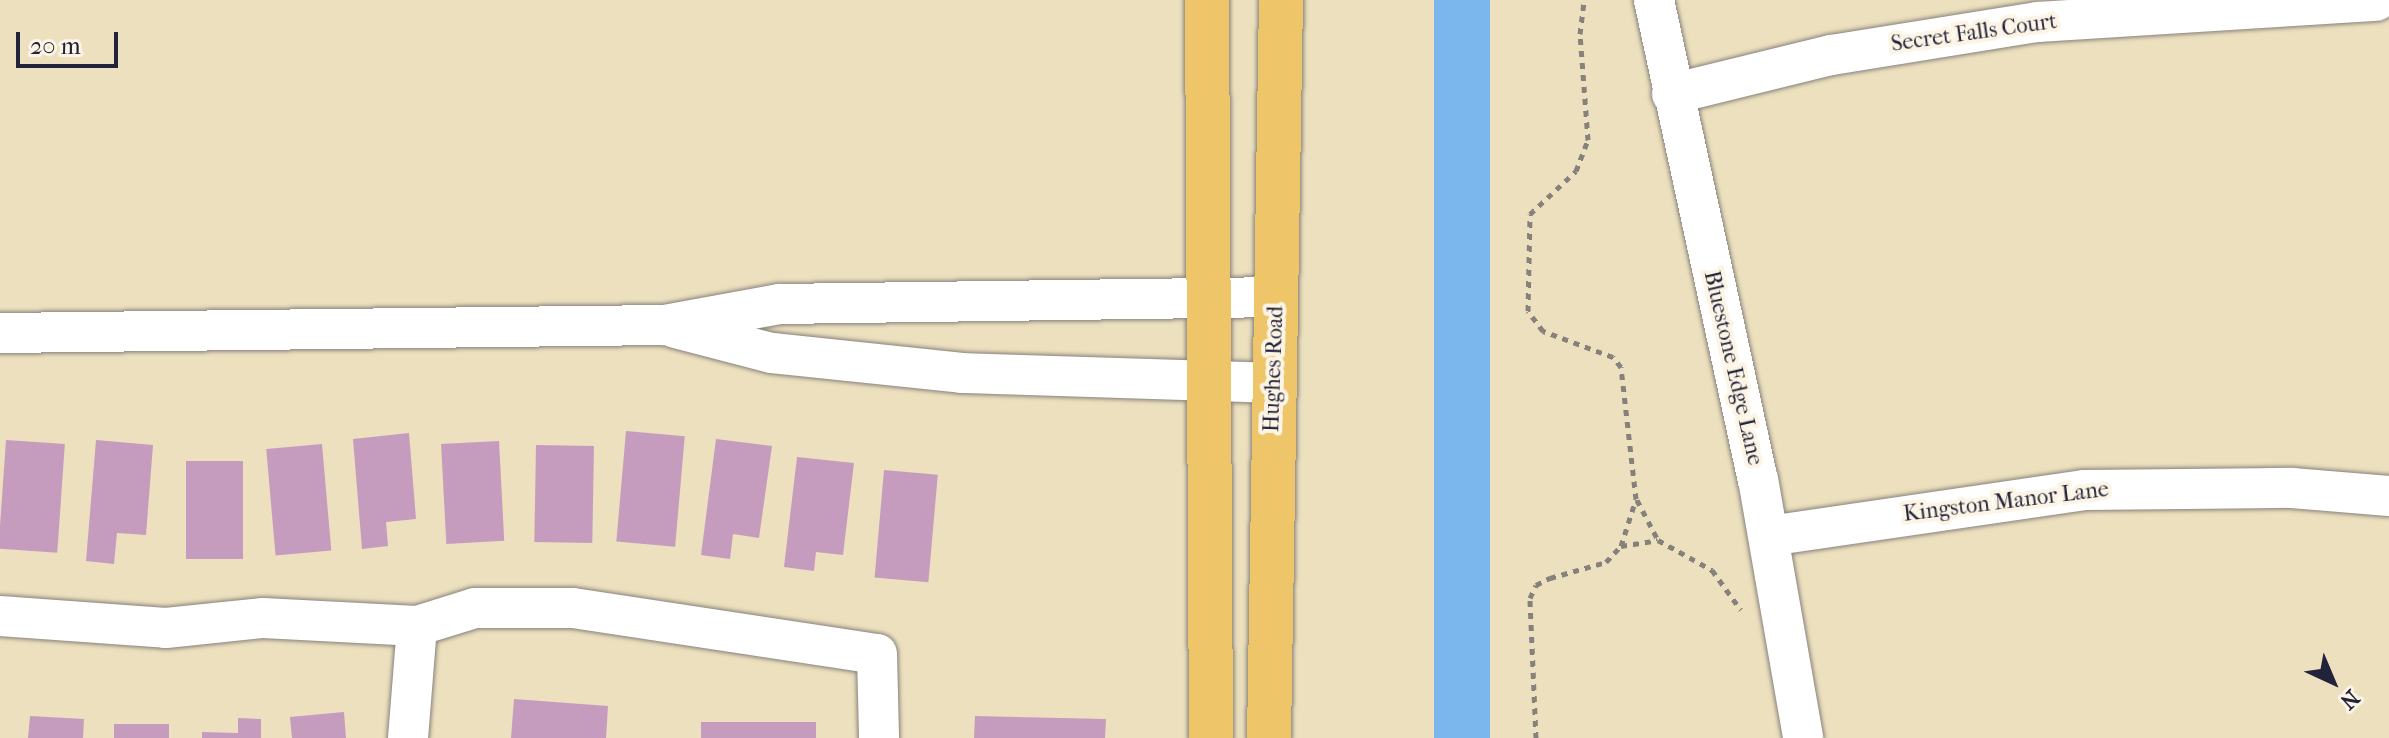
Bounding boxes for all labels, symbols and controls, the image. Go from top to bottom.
street label: Secret Falls Court [1889,8,2059,58]
scale bar [20,16,122,66]
text: 20 m [30,32,81,60]
street label: Bluestone Edge Lane [1698,268,1768,468]
street label: Hughes Road [1259,305,1289,433]
street label: Kingston Manor Lane [1902,476,2110,528]
north arrow [2293,642,2373,722]
text: N [2335,684,2365,714]

